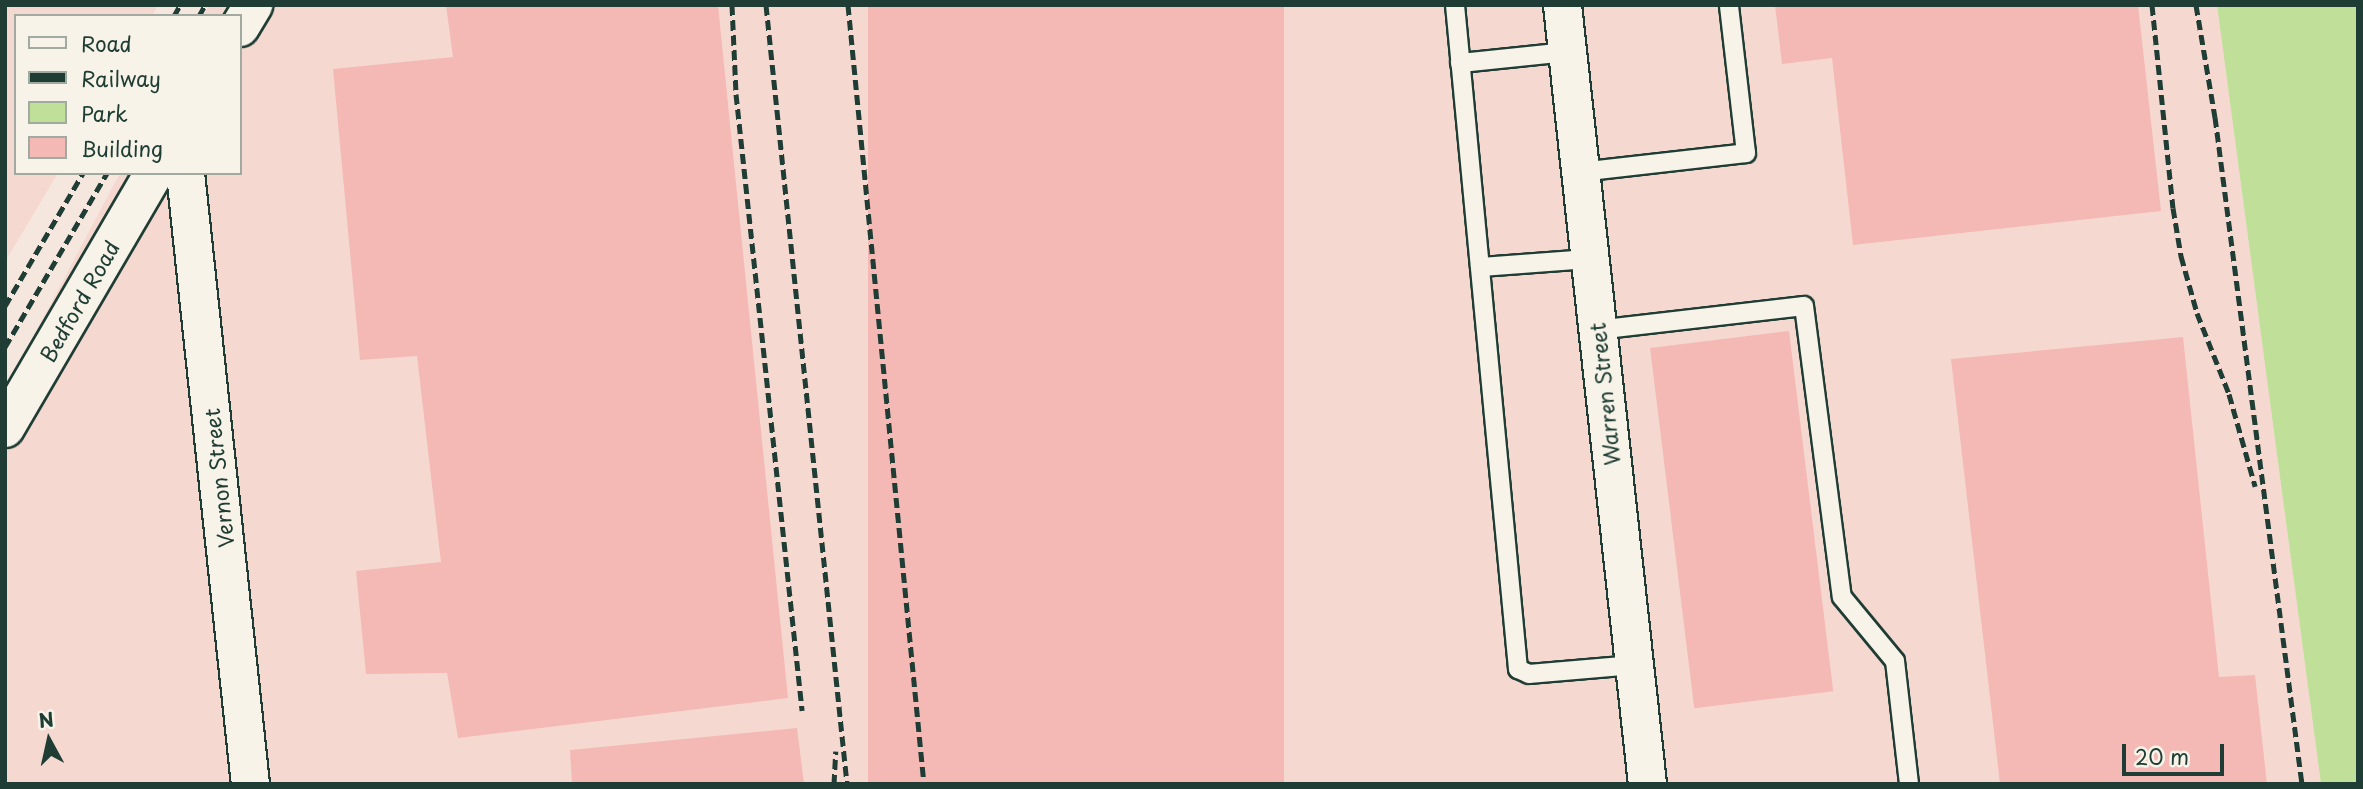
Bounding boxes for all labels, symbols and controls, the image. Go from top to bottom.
legend [14,14,242,175]
text: Road [81,27,132,59]
text: Railway [81,62,161,94]
text: Park [81,97,128,129]
text: Building [81,132,163,164]
street label: Bedford Road [34,236,124,366]
street label: Warren Street [1584,321,1624,467]
street label: Vernon Street [198,407,238,549]
text: N [37,704,55,734]
north arrow [14,705,84,775]
scale bar [2125,730,2226,774]
text: 20 m [2135,740,2189,772]

